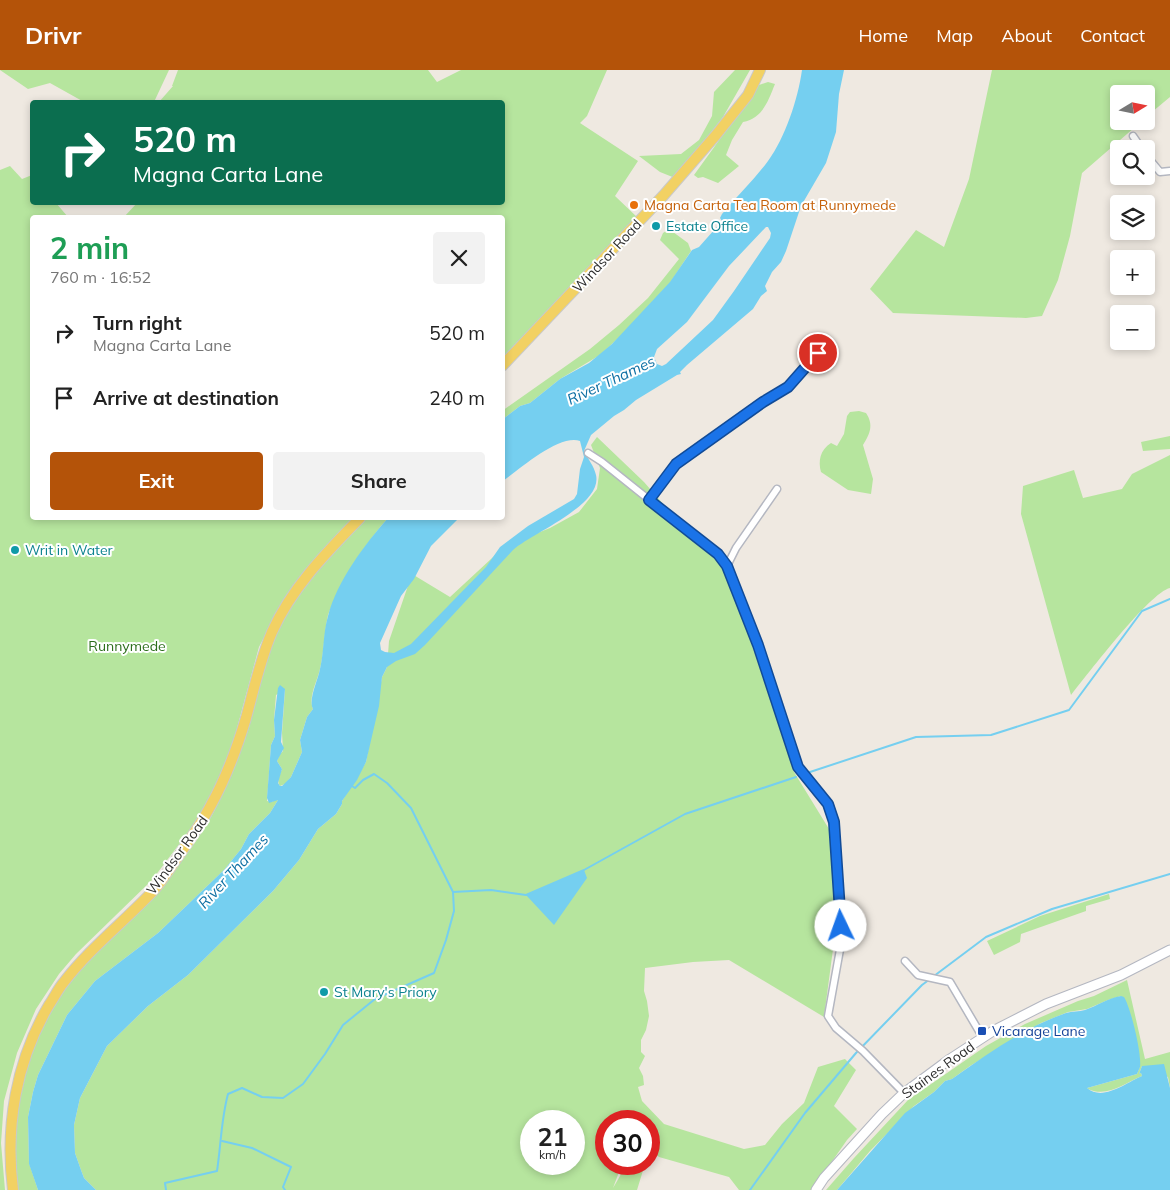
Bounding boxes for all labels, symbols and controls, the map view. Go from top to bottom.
text: Drivr [25,20,81,50]
text: Home [858,24,908,47]
text: Map [936,24,973,47]
text: About [1001,24,1052,47]
text: Contact [1080,24,1145,47]
north arrow [1110,85,1155,130]
map controls [1110,85,1155,350]
text: 520 m [133,117,237,161]
icon: right [50,120,115,185]
button: search [1110,140,1155,185]
text: Magna Carta Lane [133,160,323,188]
button: layers [1110,195,1155,240]
place label: Magna Carta Tea Room at Runnymede [644,196,896,214]
marker: Magna Carta Tea Room at Runnymede [628,199,640,211]
street label: Windsor Road [569,216,645,296]
place label: Estate Office [666,217,748,235]
marker: Estate Office [650,220,662,232]
text: 2 min [50,229,129,267]
button: close [433,232,485,284]
button: + [1110,250,1155,295]
text: 760 m · 16:52 [50,267,151,287]
button: − [1110,305,1155,350]
text: Turn right [93,311,182,335]
icon: right [50,319,78,347]
text: 520 m [429,321,485,345]
pin [797,332,839,374]
text: Magna Carta Lane [93,335,231,355]
icon: arrive [804,339,832,367]
water label: River Thames [564,351,658,409]
icon: arrive [50,384,78,412]
text: Arrive at destination [93,386,279,410]
text: 240 m [429,386,485,410]
button: Exit [50,452,263,510]
button: Share [273,452,485,510]
place label: Writ in Water [25,541,114,559]
marker: Writ in Water [9,544,21,556]
park label: Runnymede [88,637,166,655]
street label: Windsor Road [142,812,212,898]
water label: River Thames [194,830,272,912]
position arrow [814,899,866,951]
place label: St Mary's Priory [334,983,437,1001]
marker: St Mary's Priory [318,986,330,998]
place label: Vicarage Lane [992,1022,1085,1040]
marker: Vicarage Lane [976,1025,988,1037]
street label: Staines Road [898,1037,978,1103]
speed limit sign: 30 [595,1110,660,1175]
text: 21 [537,1121,568,1152]
text: km/h [539,1147,566,1162]

